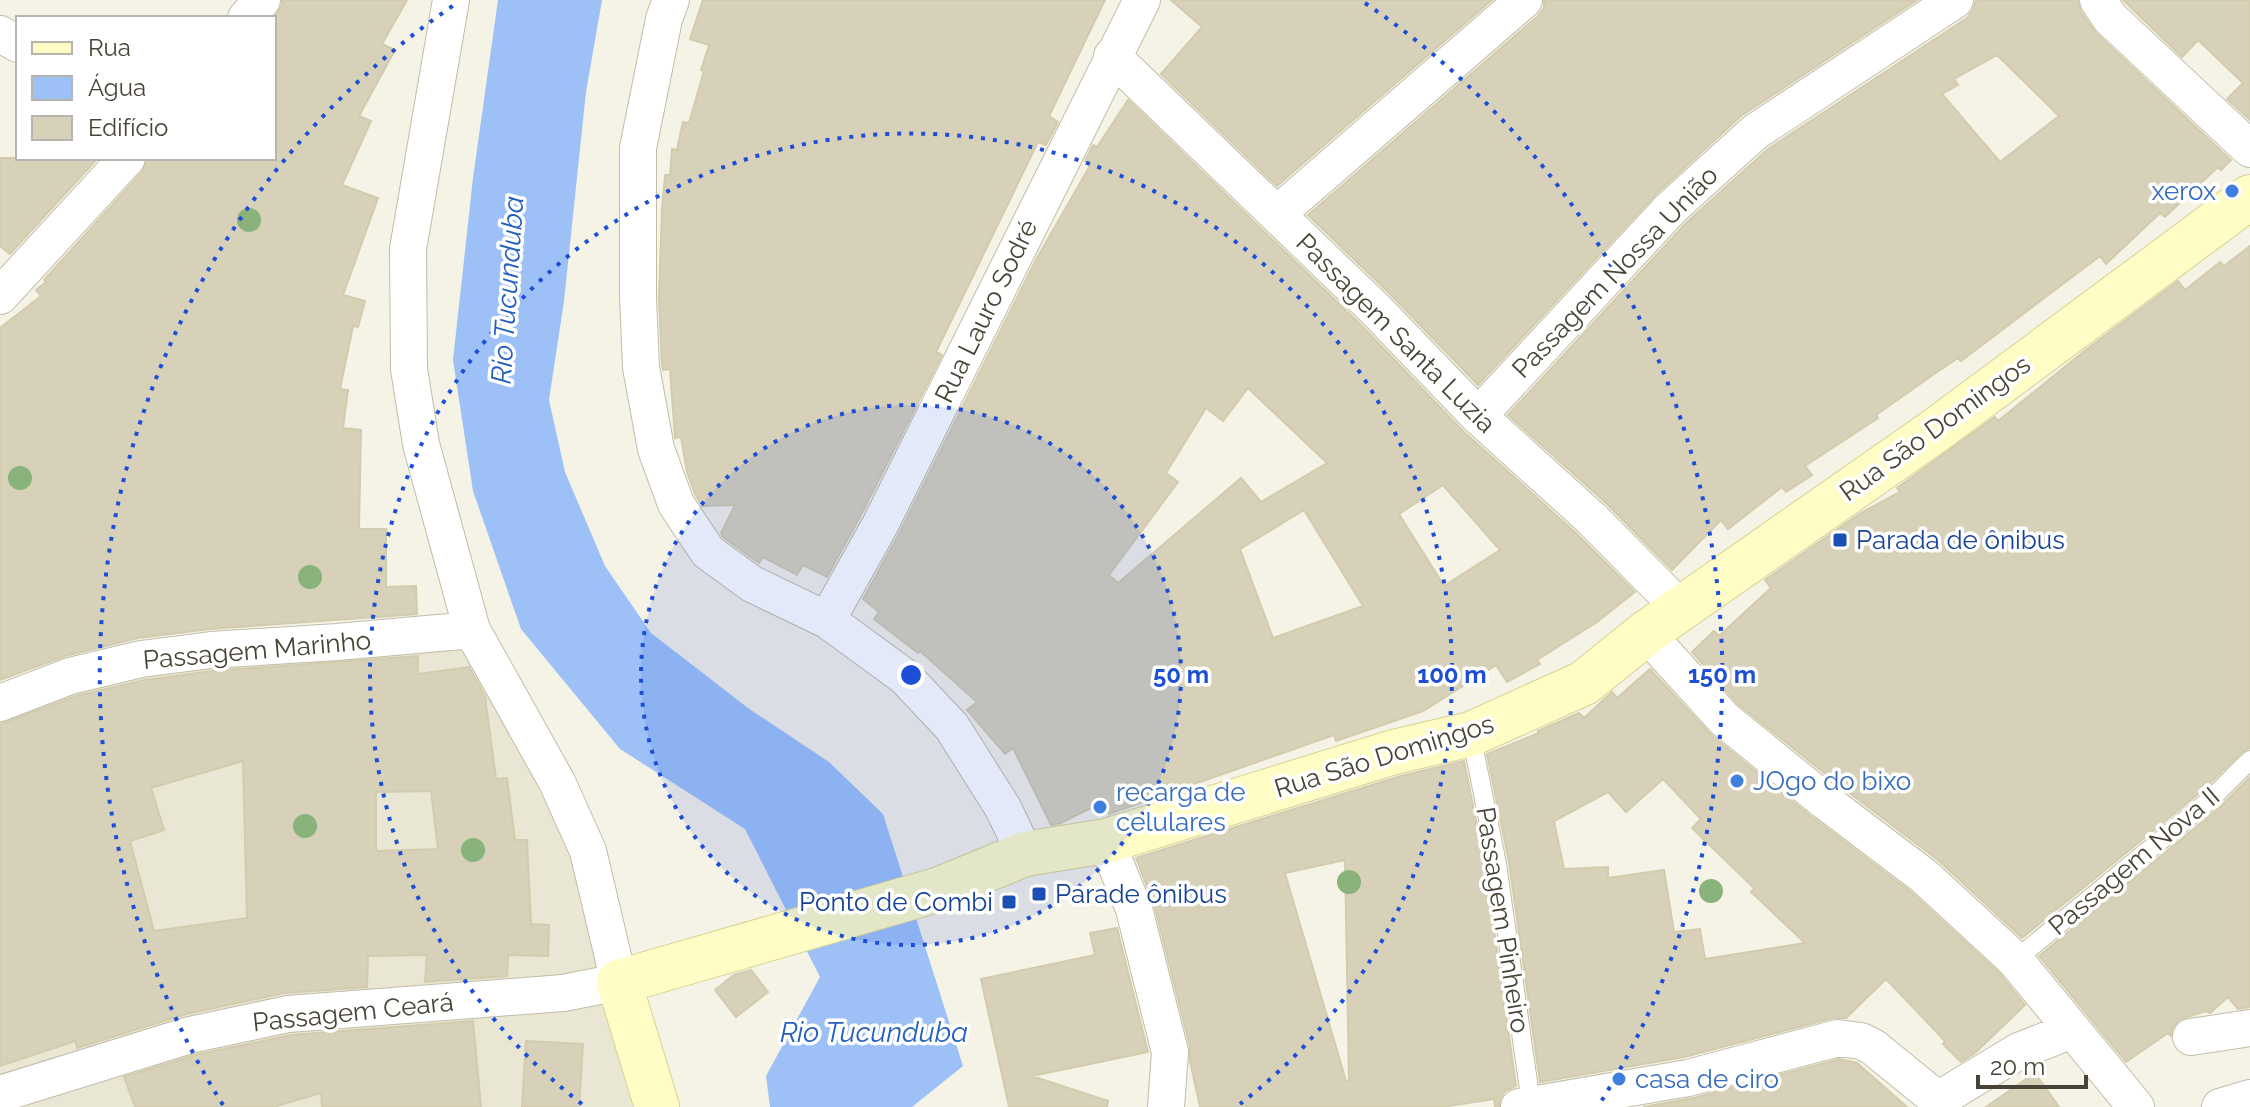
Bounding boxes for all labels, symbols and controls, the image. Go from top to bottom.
legend [16,16,276,160]
text: Rua [88,33,131,62]
text: Água [88,73,146,102]
text: Edifício [88,113,168,142]
street label: Passagem Nossa União [1506,160,1724,384]
place label: xerox [2152,176,2216,206]
marker: xerox [2223,182,2241,200]
water label: Rio Tucunduba [484,195,531,385]
street label: Rua Lauro Sodré [929,215,1043,407]
street label: Passagem Santa Luzia [1290,227,1502,439]
street label: Rua São Domingos [1834,349,2036,507]
place label: Parada de ônibus [1856,525,2065,555]
marker: Parada de ônibus [1831,531,1849,549]
street label: Passagem Marinho [142,625,372,675]
text: 50 m [1153,660,1209,689]
text: 100 m [1417,660,1487,689]
text: 150 m [1688,660,1756,689]
centre of rings [897,661,925,689]
street label: Rua São Domingos [1271,708,1497,804]
place label: JOgo do bixo [1753,766,1911,796]
marker: JOgo do bixo [1728,772,1746,790]
place label: recarga de celulares [1116,777,1245,837]
street label: Passagem Nova II [2043,781,2225,941]
marker: recarga de celulares [1091,798,1109,816]
street label: Passagem Pinheiro [1470,805,1536,1035]
place label: Parade ônibus [1055,879,1227,909]
marker: Parade ônibus [1030,885,1048,903]
place label: Ponto de Combi [799,887,993,917]
marker: Ponto de Combi [1000,893,1018,911]
street label: Passagem Ceará [251,987,455,1037]
water label: Rio Tucunduba [780,1016,968,1049]
scale bar [1978,1039,2086,1089]
text: 20 m [1990,1052,2045,1081]
place label: casa de ciro [1635,1064,1779,1094]
marker: casa de ciro [1610,1070,1628,1088]

